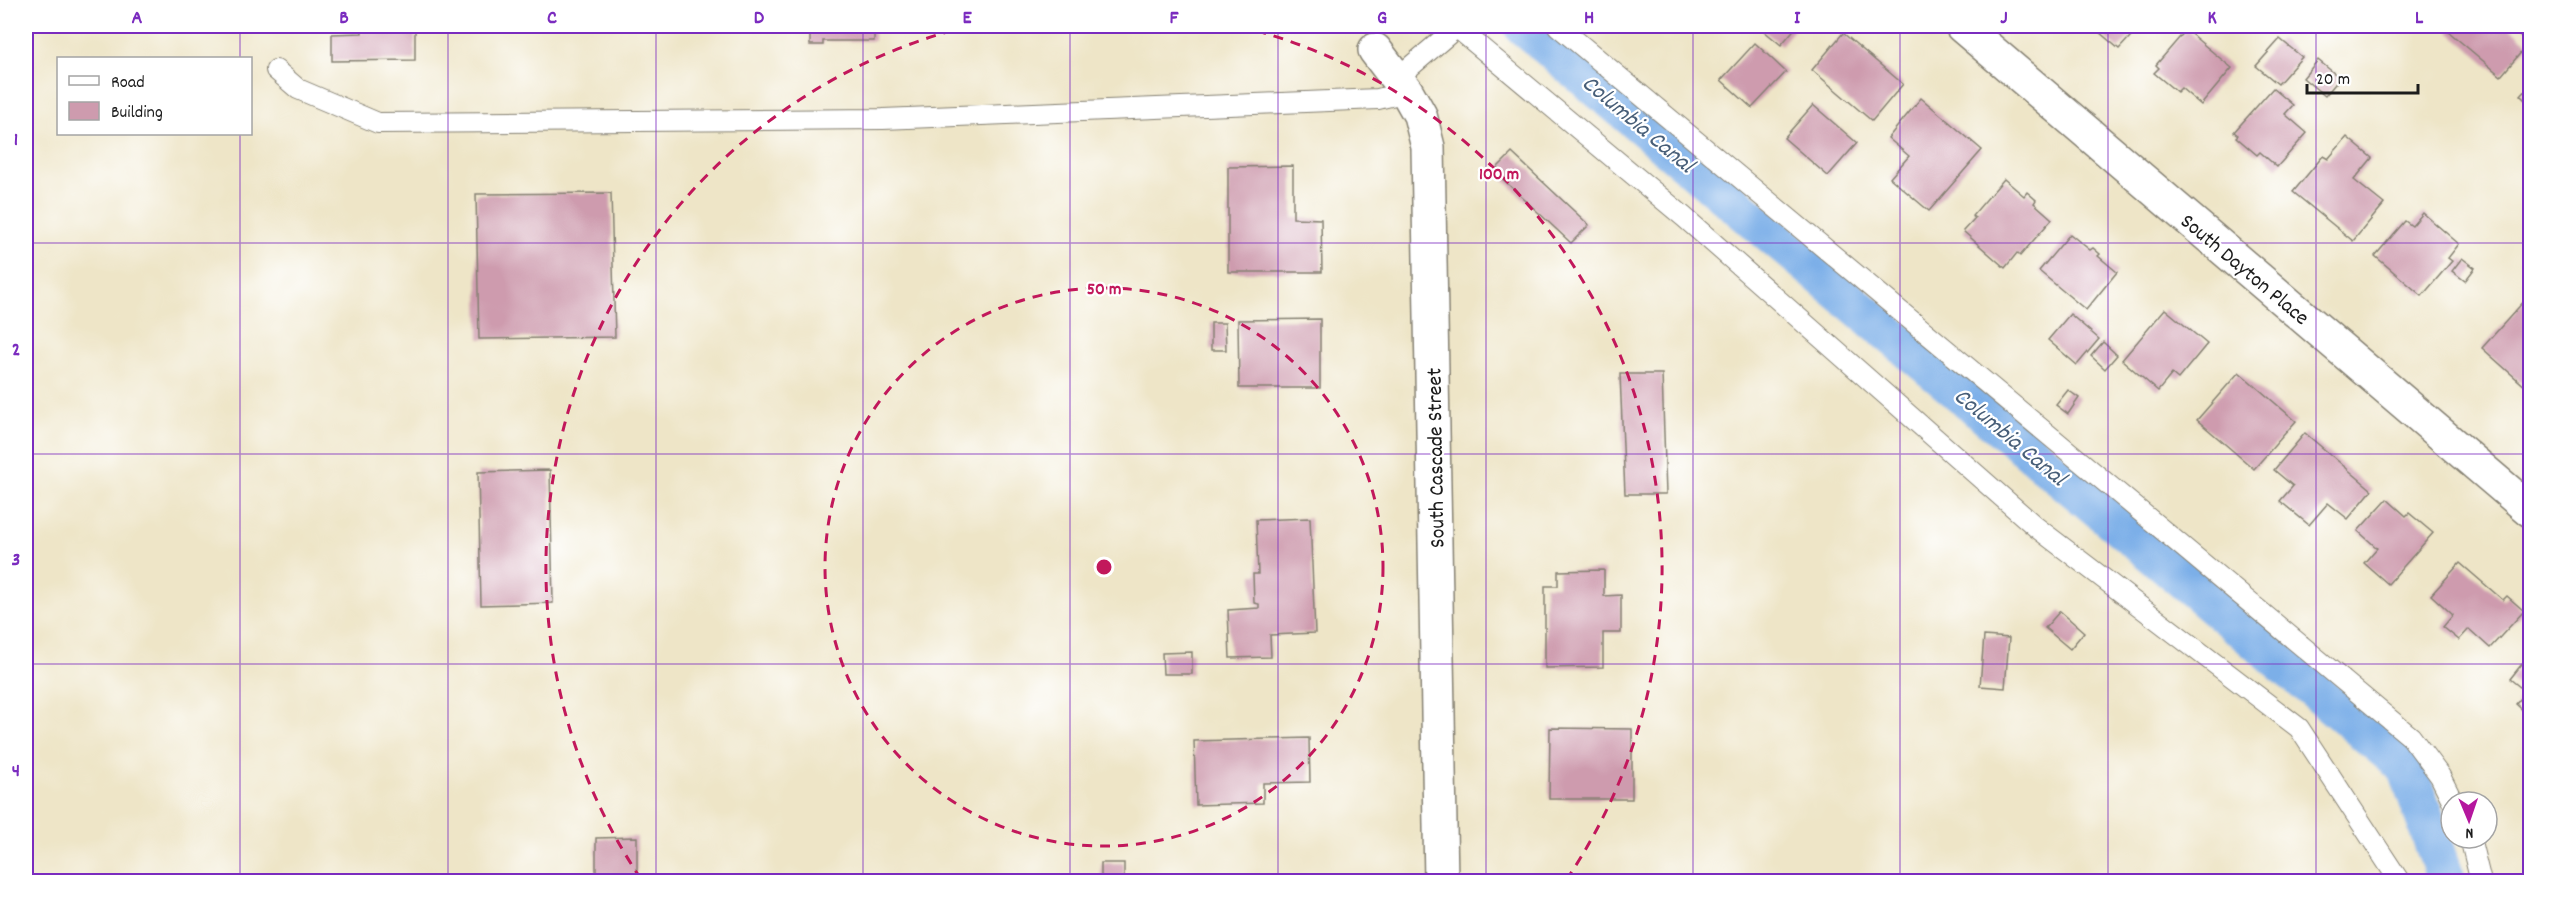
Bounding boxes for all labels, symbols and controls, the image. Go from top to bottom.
text: A [132,5,143,33]
text: B [339,5,349,33]
text: C [547,5,557,33]
text: D [754,5,765,33]
text: E [962,5,972,33]
text: F [1170,5,1180,33]
text: G [1377,5,1387,33]
text: H [1584,5,1594,33]
text: I [1794,5,1801,33]
text: J [2000,5,2008,33]
text: K [2207,5,2217,33]
text: L [2415,5,2424,33]
legend [57,57,252,135]
scale bar [2307,57,2418,95]
water label: Columbia Canal [1573,68,1703,184]
text: 20 m [2316,68,2350,93]
text: Road [111,71,145,96]
text: Building [111,101,163,126]
text: 1 [14,127,18,155]
text: 100 m [1479,163,1519,188]
street label: South Dayton Place [2173,207,2315,334]
text: 50 m [1087,278,1121,303]
text: 2 [12,337,20,365]
street label: South Cascade Street [1420,368,1455,548]
water label: Columbia Canal [1945,381,2075,497]
text: 3 [12,547,20,575]
centre of rings [1094,557,1114,577]
text: 4 [12,758,20,786]
north arrow [2439,790,2499,850]
text: N [2465,821,2474,844]

